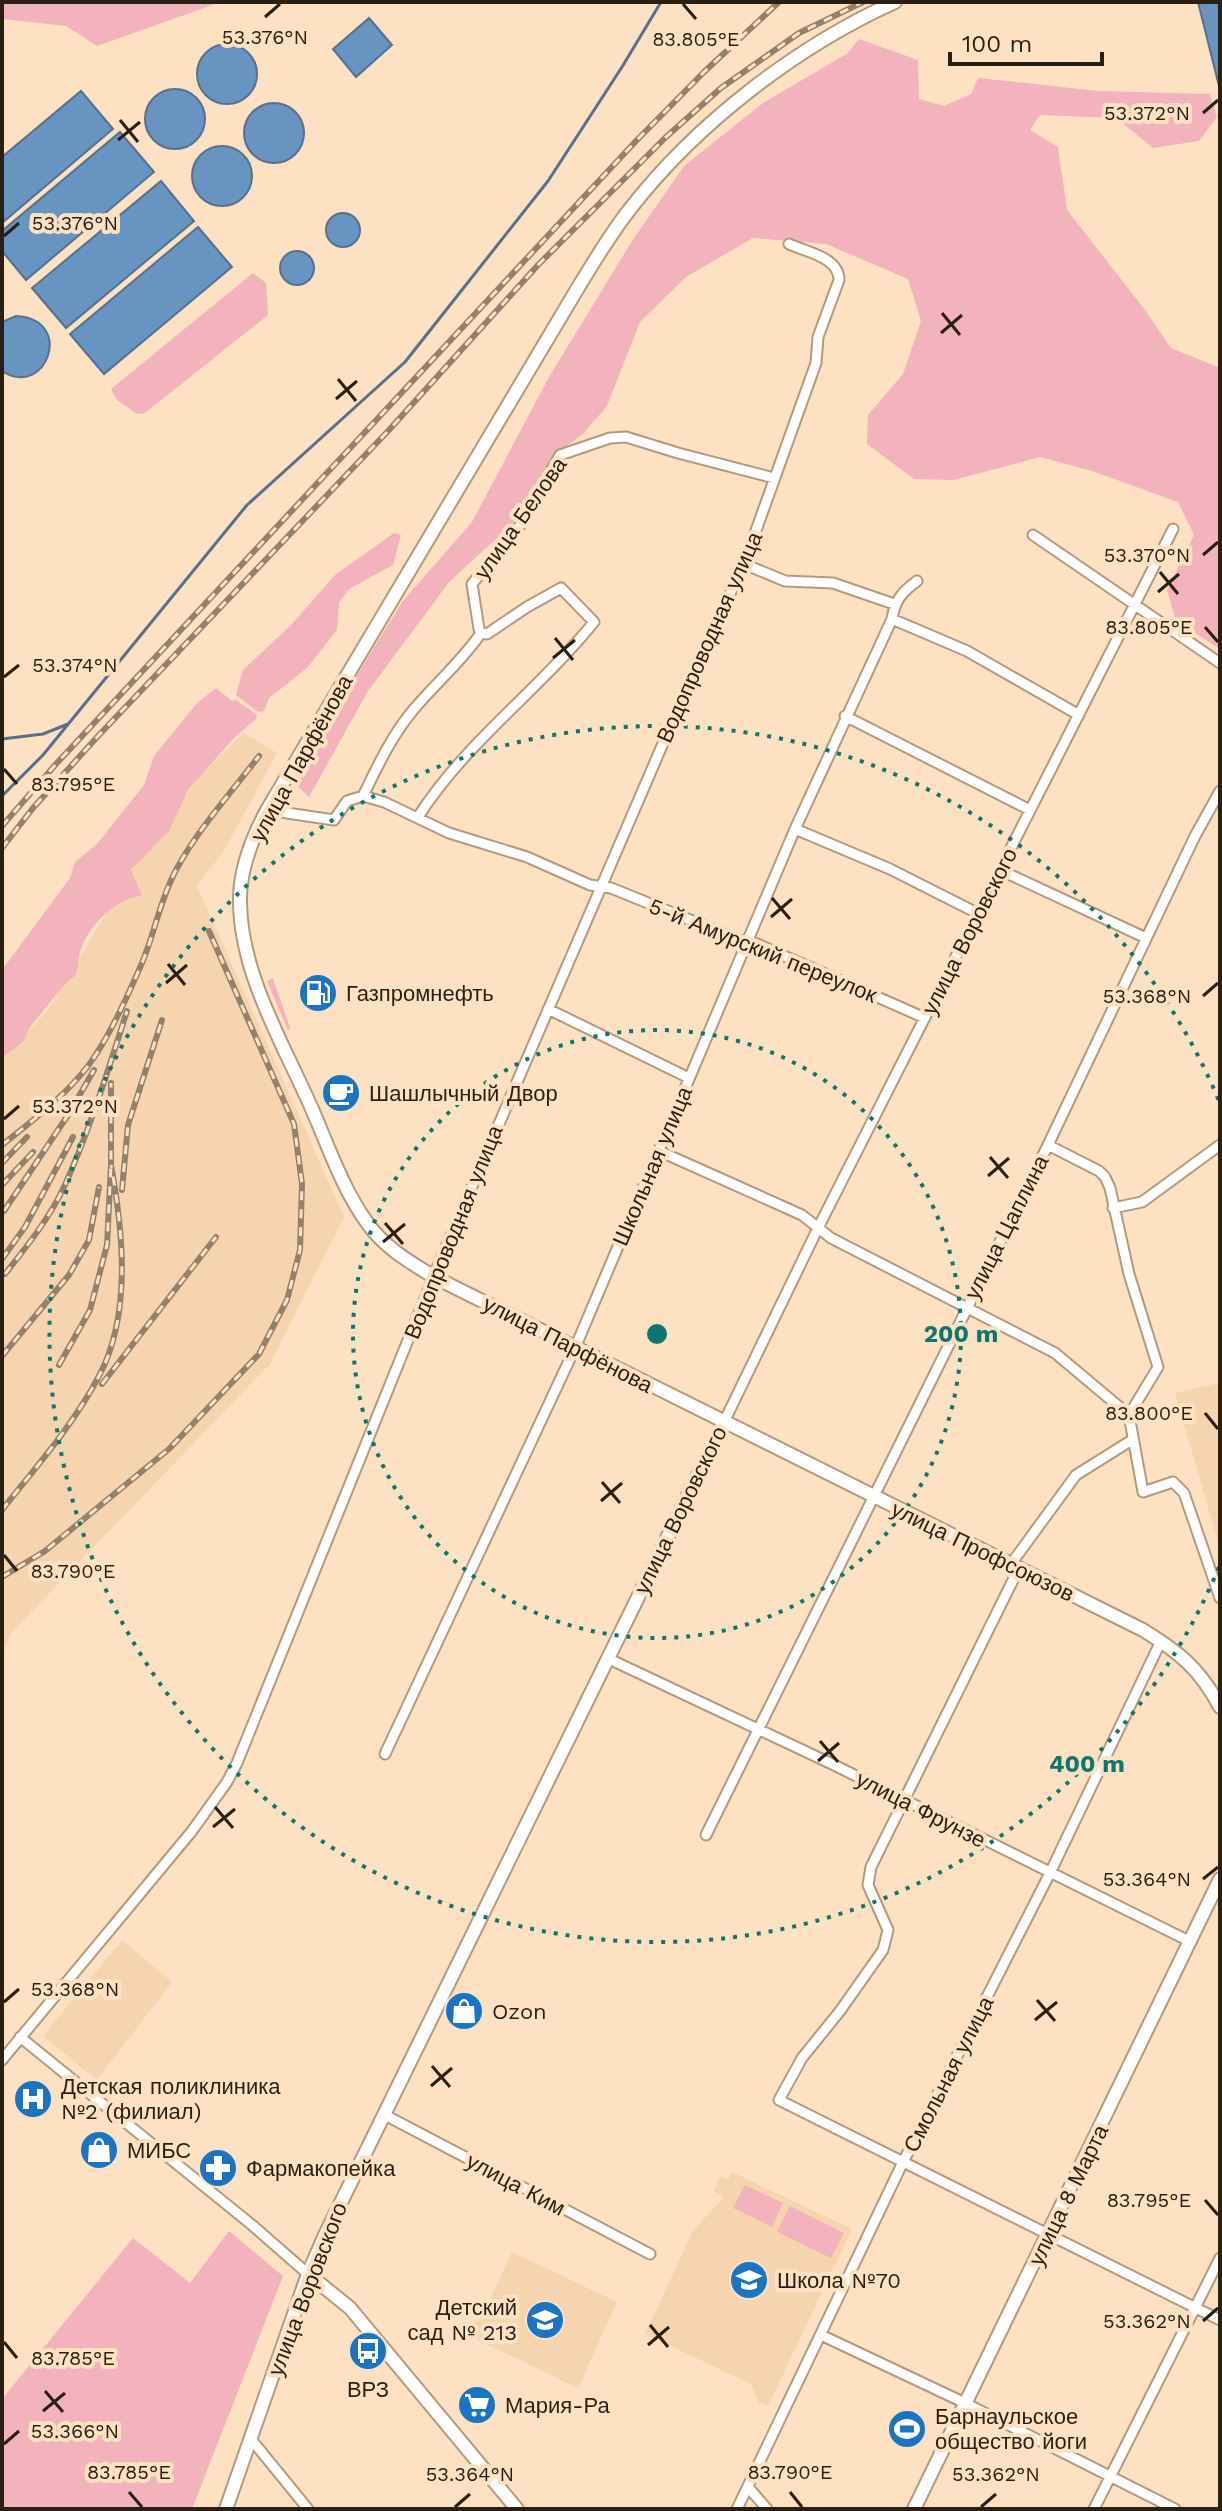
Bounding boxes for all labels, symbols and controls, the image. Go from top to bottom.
scale bar [950,16,1102,66]
text: 53.376°N [222,25,308,49]
text: 83.805°E [652,27,740,51]
text: 100 m [962,30,1032,58]
text: 53.372°N [1104,101,1190,125]
text: 53.376°N [32,211,118,235]
street label: улица Белова [469,452,572,584]
street label: Водопроводная улица [652,527,768,747]
text: 53.370°N [1104,543,1190,567]
text: 83.805°E [1105,615,1193,639]
text: 53.374°N [32,653,118,677]
street label: улица Парфёнова [245,670,358,846]
text: 83.795°E [31,772,115,796]
street label: улица Воровского [917,844,1022,1019]
street label: 5-й Амурский переулок [645,893,881,1008]
fuel station icon: Газпромнефть [297,972,339,1014]
place label: Газпромнефть [346,981,494,1006]
text: 53.368°N [1103,984,1191,1008]
cafe icon: Шашлычный Двор [320,1072,362,1114]
place label: Шашлычный Двор [369,1081,558,1106]
street label: Школьная улица [608,1082,698,1249]
text: 53.372°N [32,1094,118,1118]
street label: Водопроводная улица [399,1121,508,1343]
street label: улица Цаплина [959,1150,1054,1303]
street label: улица Парфёнова [479,1291,657,1398]
centre of rings [643,1320,671,1348]
text: 200 m [924,1320,998,1348]
text: 83.800°E [1105,1401,1193,1425]
street label: улица Воровского [629,1422,732,1598]
street label: улица Профсоюзов [887,1496,1078,1607]
text: 83.790°E [30,1559,116,1583]
text: 400 m [1049,1750,1125,1778]
street label: улица Фрунзе [852,1766,990,1853]
text: 53.364°N [1103,1867,1191,1891]
text: 53.368°N [31,1977,119,2001]
shop icon: Ozon [443,1990,485,2032]
street label: Смольная улица [898,1992,999,2156]
place label: Ozon [492,1999,547,2024]
place label: Детская поликлиника №2 (филиал) [61,2074,281,2124]
hospital icon: Детская поликлиника №2 (филиал) [12,2078,54,2120]
street label: улица 8 Марта [1024,2120,1114,2270]
shop icon: МИБС [78,2129,120,2171]
place label: МИБС [127,2138,191,2163]
pharmacy icon: Фармакопейка [197,2147,239,2189]
street label: улица Ким [462,2148,569,2221]
place label: Фармакопейка [246,2156,396,2181]
text: 83.795°E [1107,2188,1191,2212]
street label: улица Воровского [263,2199,352,2379]
school or university icon: Школа №70 [728,2259,770,2301]
place label: Школа №70 [777,2268,901,2293]
place label: Детский сад № 213 [408,2295,517,2345]
school or university icon: Детский сад № 213 [524,2299,566,2341]
text: 53.362°N [1103,2309,1191,2333]
bus stop icon: ВРЗ [347,2330,389,2372]
text: 83.785°E [31,2346,115,2370]
place label: ВРЗ [347,2377,389,2402]
supermarket icon: Мария-Ра [456,2384,498,2426]
place label: Мария-Ра [505,2393,610,2418]
place label: Барнаульское общество йоги [935,2404,1087,2454]
sports icon: Барнаульское общество йоги [886,2408,928,2450]
text: 53.366°N [31,2419,119,2443]
text: 83.785°E [87,2460,171,2484]
text: 83.790°E [747,2460,833,2484]
text: 53.364°N [426,2462,514,2486]
text: 53.362°N [952,2462,1040,2486]

